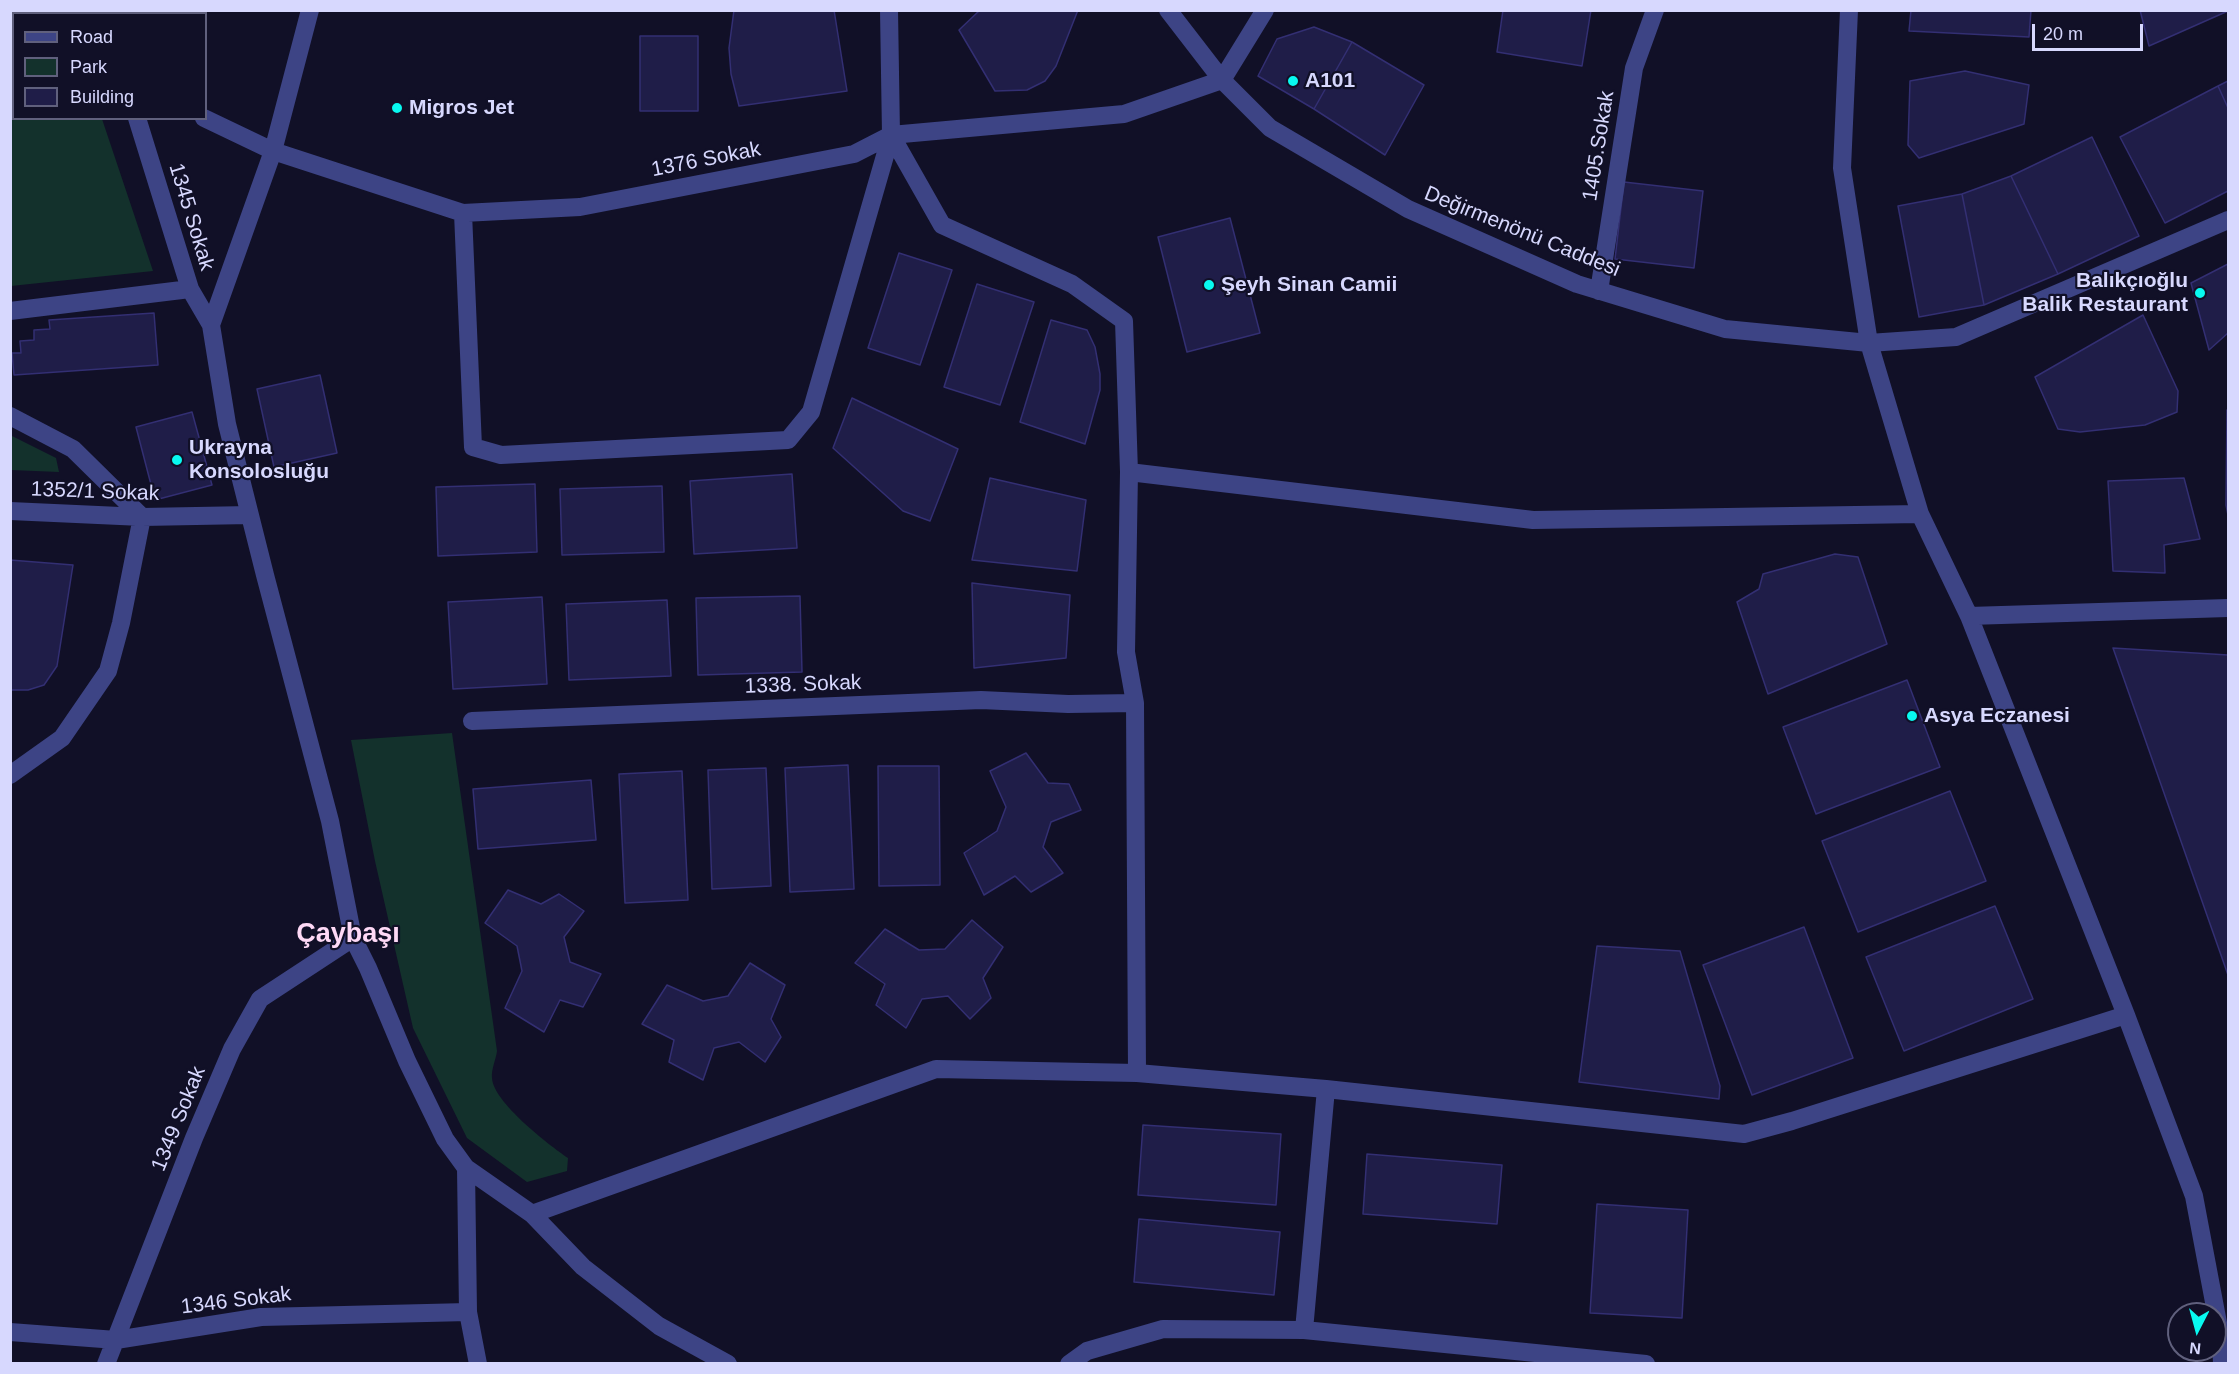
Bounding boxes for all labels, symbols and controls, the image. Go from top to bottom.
legend [12,12,207,120]
scale bar [2035,12,2146,50]
text: 20 m [2043,24,2083,44]
text: Road [70,27,113,47]
text: Park [70,57,107,77]
place label: A101 [1305,68,1355,94]
marker: A101 [1286,74,1300,88]
text: Building [70,87,134,107]
street label: 1405.Sokak [1578,89,1620,203]
place label: Migros Jet [409,95,514,121]
marker: Migros Jet [390,101,404,115]
street label: 1376 Sokak [649,137,763,183]
street label: 1345 Sokak [163,160,219,274]
street label: Değirmenönü Caddesi [1420,181,1624,283]
place label: Balıkçıoğlu Balik Restaurant [2022,268,2188,318]
place label: Şeyh Sinan Camii [1221,272,1397,298]
marker: Şeyh Sinan Camii [1202,278,1216,292]
marker: Balıkçıoğlu Balik Restaurant [2193,286,2207,300]
place label: Ukrayna Konsolosluğu [189,435,329,485]
marker: Ukrayna Konsolosluğu [170,453,184,467]
street label: 1352/1 Sokak [30,477,160,507]
street label: 1338. Sokak [744,670,862,700]
place label: Asya Eczanesi [1924,703,2070,729]
marker: Asya Eczanesi [1905,709,1919,723]
district label: Çaybaşı [296,919,400,951]
street label: 1349 Sokak [147,1063,211,1175]
street label: 1346 Sokak [179,1282,293,1320]
north arrow [2167,1302,2227,1362]
text: N [2189,1339,2202,1357]

